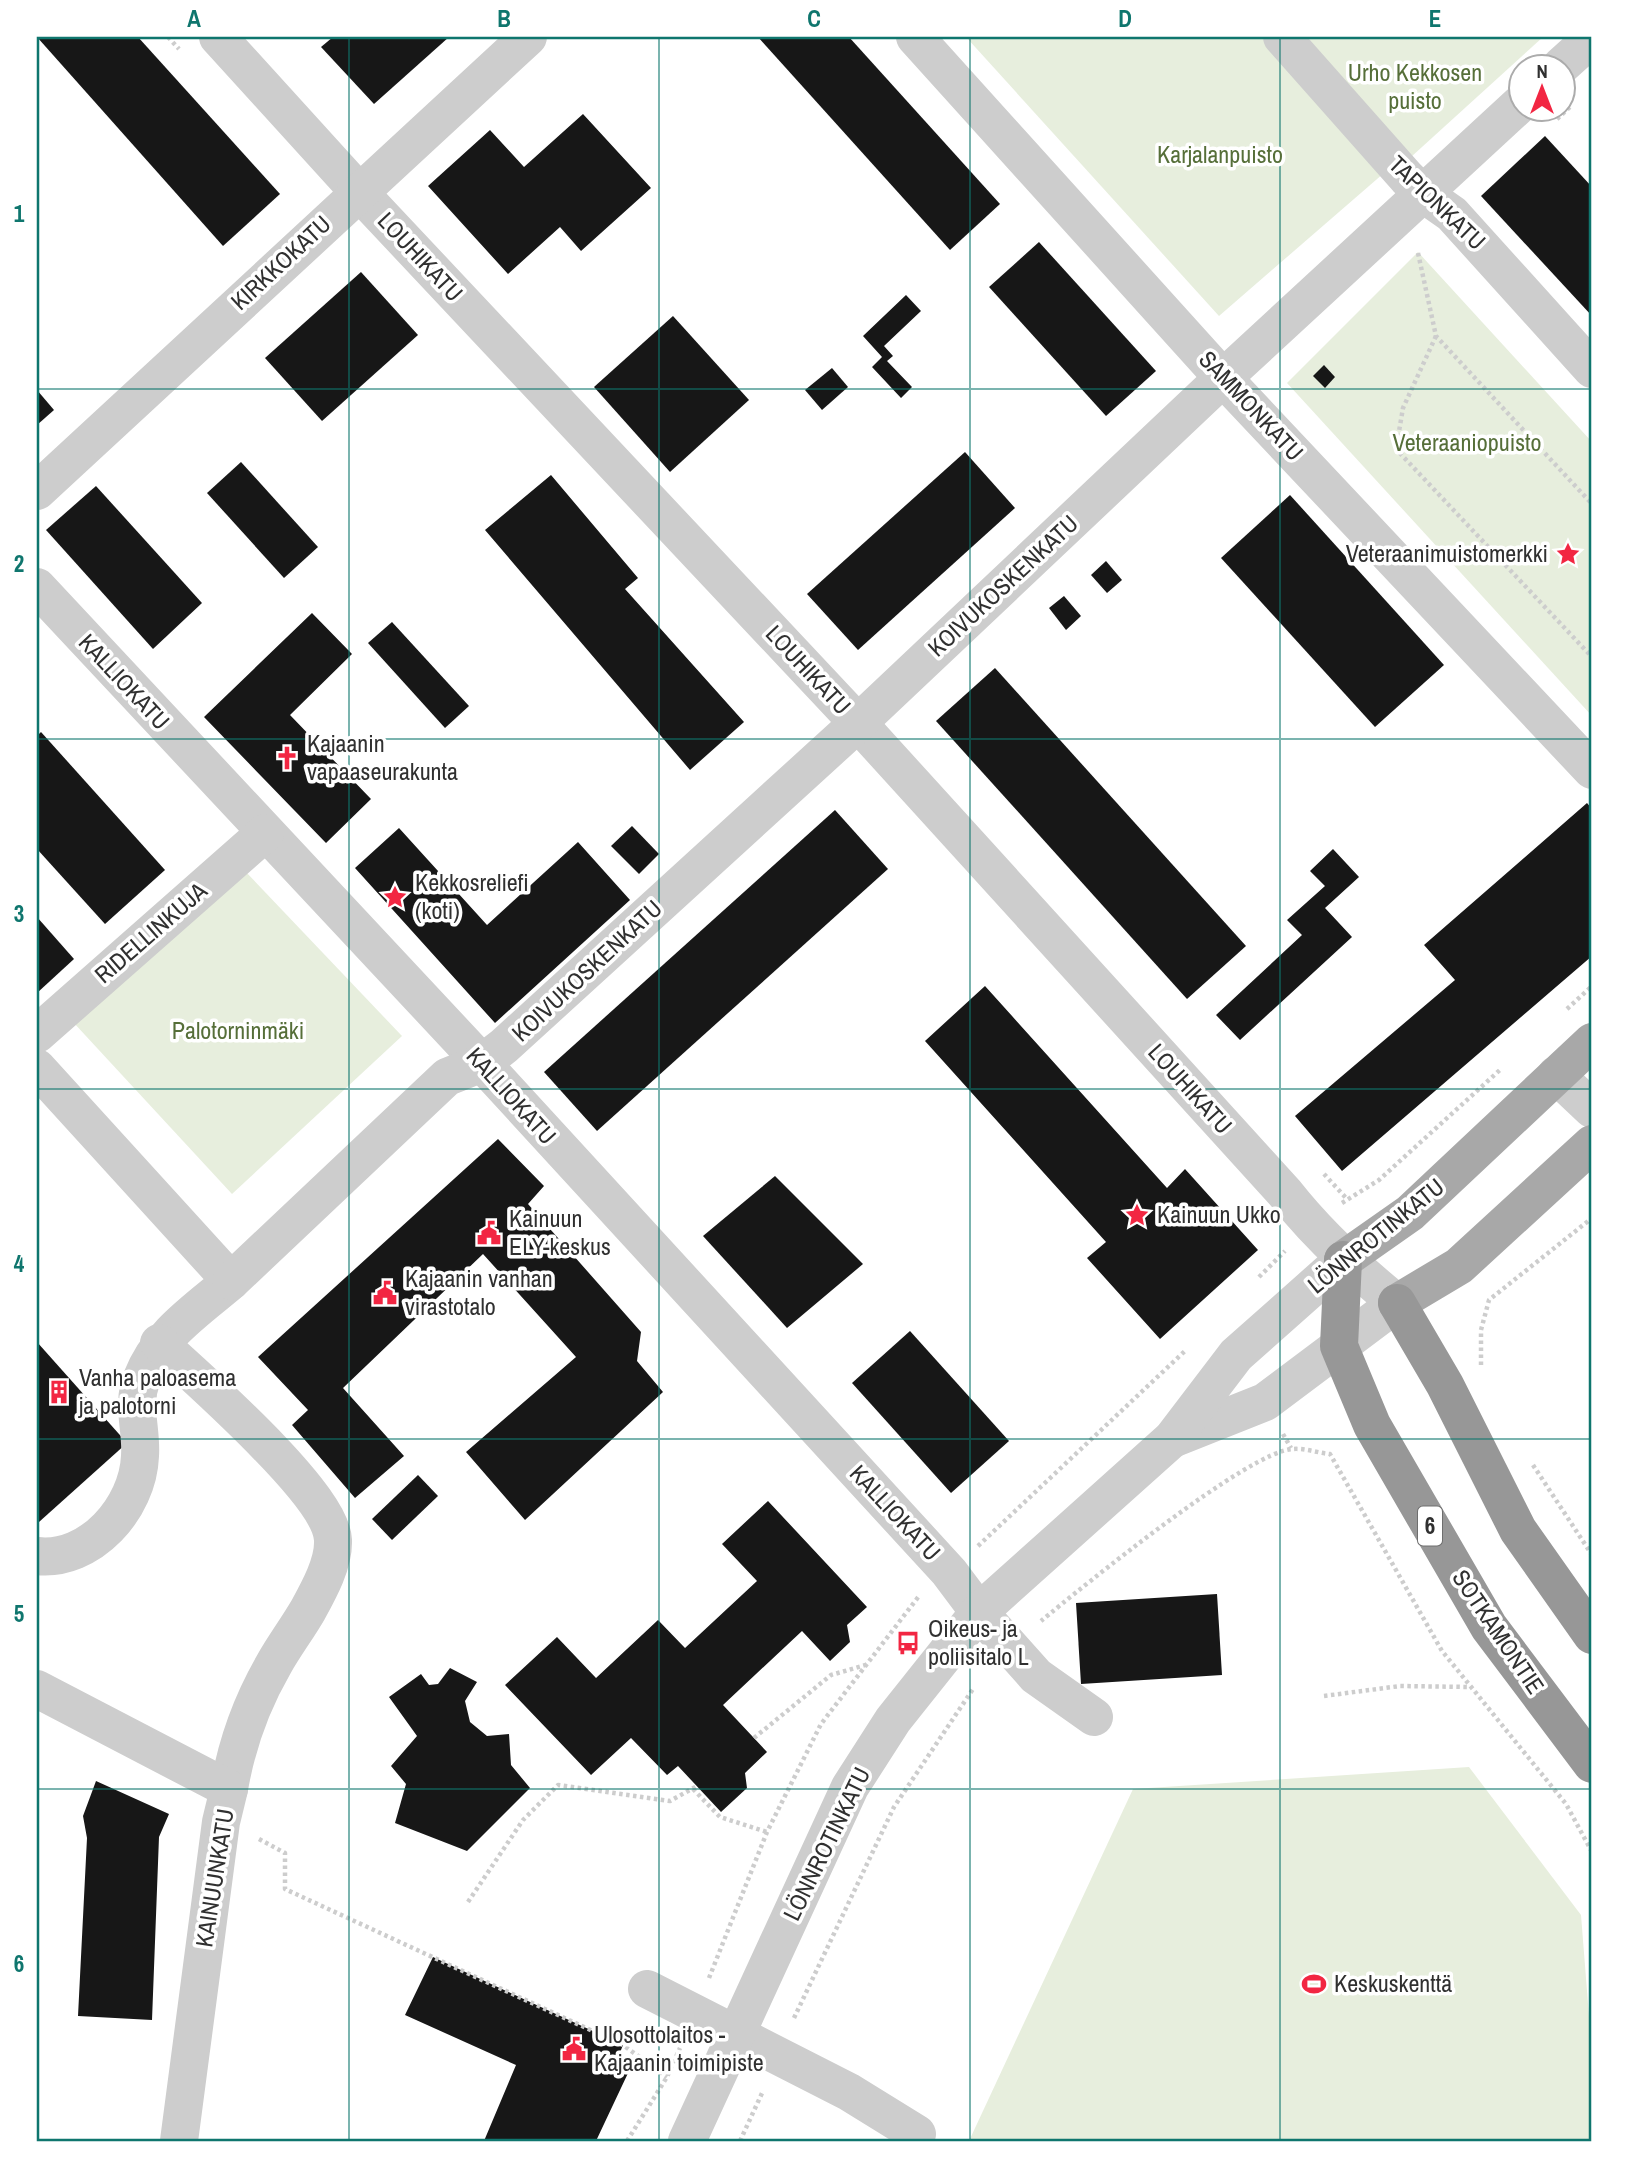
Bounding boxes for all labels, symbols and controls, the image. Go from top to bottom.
text: A [187,3,201,34]
text: B [497,3,511,34]
text: C [807,3,821,34]
text: D [1118,3,1132,34]
text: E [1429,3,1441,34]
north arrow [1506,52,1576,122]
park label: Urho Kekkosen puisto [1348,56,1482,116]
text: N [1536,58,1548,84]
park label: Karjalanpuisto [1157,138,1283,170]
street label: TAPIONKATU [1382,148,1493,256]
text: 1 [14,198,25,229]
street label: LOUHIKATU [371,205,470,308]
street label: KIRKKOKATU [224,208,337,317]
street label: SAMMONKATU [1192,343,1311,467]
park label: Veteraaniopuisto [1393,426,1541,458]
street label: KOIVUKOSKENKATU [920,507,1084,663]
place label: Veteraanimuistomerkki [1346,537,1548,569]
place icon: Veteraanimuistomerkki [1554,540,1582,568]
text: 2 [14,548,24,579]
street label: LOUHIKATU [759,618,858,721]
street label: KALLIOKATU [72,627,177,736]
place label: Kajaanin vapaaseurakunta [307,727,458,787]
church icon: Kajaanin vapaaseurakunta [273,744,301,772]
place label: Kekkosreliefi (koti) [415,866,529,926]
street label: RIDELLINKUJA [87,874,214,990]
place icon: Kekkosreliefi (koti) [381,883,409,911]
street label: KOIVUKOSKENKATU [504,892,668,1048]
text: 3 [14,898,24,929]
park label: Palotorninmäki [172,1014,304,1046]
street label: LOUHIKATU [1142,1036,1240,1140]
street label: KALLIOKATU [460,1040,564,1151]
street label: LÖNNROTINKATU [1300,1170,1450,1300]
place label: Kainuun Ukko [1157,1198,1281,1230]
place icon: Kainuun Ukko [1123,1201,1151,1229]
place label: Kainuun ELY-keskus [509,1202,611,1262]
public building icon: Kainuun ELY-keskus [475,1219,503,1247]
text: 4 [14,1248,25,1279]
place label: Kajaanin vanhan virastotalo [405,1262,553,1322]
public building icon: Kajaanin vanhan virastotalo [371,1279,399,1307]
place label: Vanha paloasema ja palotorni [78,1361,236,1421]
building icon: Vanha paloasema ja palotorni [45,1378,73,1406]
street label: KALLIOKATU [843,1458,948,1567]
road number: 6 [1418,1506,1442,1546]
street label: SOTKAMONTIE [1446,1563,1552,1700]
text: 5 [14,1598,24,1629]
place label: Oikeus- ja poliisitalo L [928,1612,1029,1672]
bus stop icon: Oikeus- ja poliisitalo L [894,1629,922,1657]
street label: LÖNNROTINKATU [775,1762,877,1926]
street label: KAINUUNKATU [187,1806,241,1949]
text: 6 [14,1948,24,1979]
place label: Keskuskenttä [1334,1967,1452,1999]
sports icon: Keskuskenttä [1300,1970,1328,1998]
place label: Ulosottolaitos - Kajaanin toimipiste [594,2018,764,2078]
public building icon: Ulosottolaitos - Kajaanin toimipiste [560,2035,588,2063]

